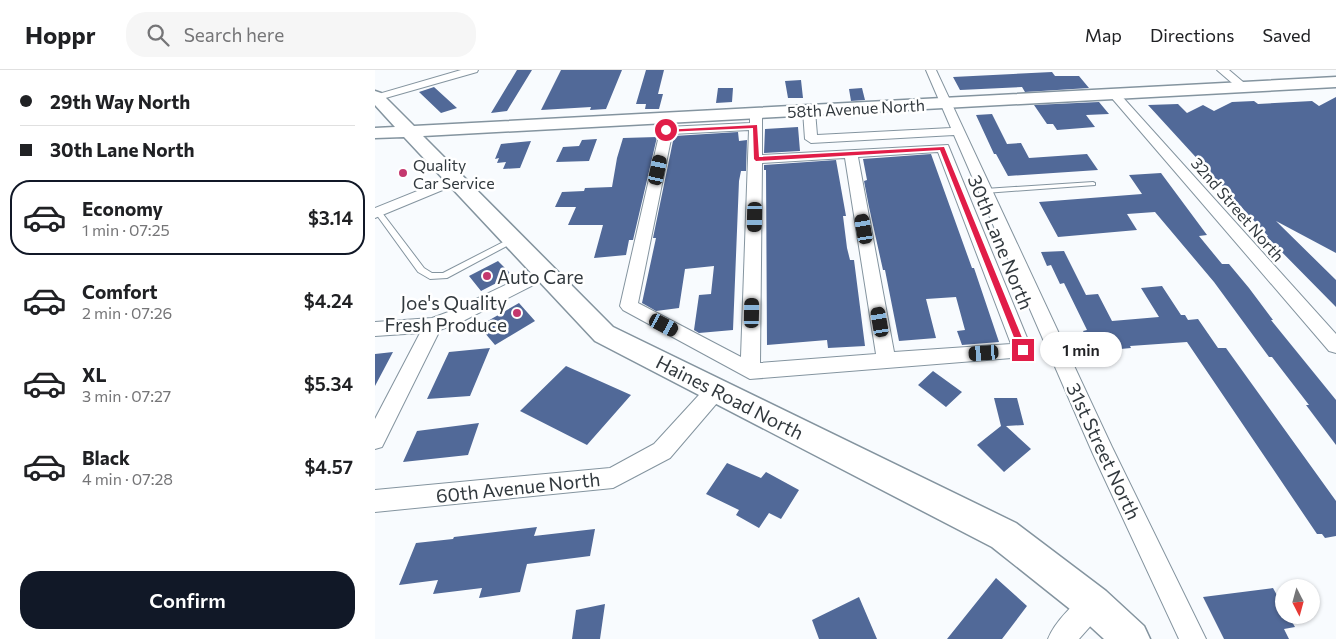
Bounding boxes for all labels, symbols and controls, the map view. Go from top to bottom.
search box [126,12,476,57]
text: Hoppr [25,20,96,49]
icon: search [144,21,172,49]
text: Search here [184,23,284,46]
text: Map [1085,24,1122,46]
text: Directions [1150,24,1234,46]
text: Saved [1262,24,1311,46]
text: 29th Way North [50,90,190,113]
street label: 58th Avenue North [787,95,925,121]
route start [655,119,677,141]
text: 30th Lane North [50,138,194,161]
street label: 32nd Street North [1188,153,1288,265]
car [647,154,668,186]
place label: Quality Car Service [413,155,495,192]
marker: Quality Car Service [397,167,409,179]
street label: 30th Lane North [964,171,1038,313]
icon: car [22,195,67,240]
text: Economy [82,197,163,220]
car [747,202,762,232]
text: $3.14 [308,206,353,229]
car [854,213,873,245]
text: 1 min · 07:25 [82,220,170,239]
place label: Auto Care [497,265,583,288]
marker: Auto Care [481,270,493,282]
icon: car [22,278,67,323]
text: Comfort [82,280,158,303]
text: $4.24 [304,289,353,312]
place label: Joe's Quality Fresh Produce [384,291,507,336]
car [744,298,759,328]
text: 2 min · 07:26 [82,303,172,322]
car [870,306,889,338]
marker: Joe's Quality Fresh Produce [511,307,523,319]
car [647,311,680,339]
callout: 1 min [1041,332,1123,368]
route end [1012,339,1034,361]
text: 1 min [1062,340,1100,359]
car [968,344,999,362]
street label: Haines Road North [653,350,807,444]
icon: car [22,361,67,406]
text: XL [82,363,107,386]
text: $5.34 [304,372,353,395]
street label: 31st Street North [1062,379,1146,523]
text: 3 min · 07:27 [82,386,171,405]
icon: car [22,444,67,489]
text: Black [82,446,130,469]
text: $4.57 [305,455,353,478]
street label: 60th Avenue North [435,467,601,507]
text: 4 min · 07:28 [82,469,173,488]
button: Confirm [20,571,355,629]
north arrow [1275,579,1320,624]
map controls [1275,579,1320,624]

